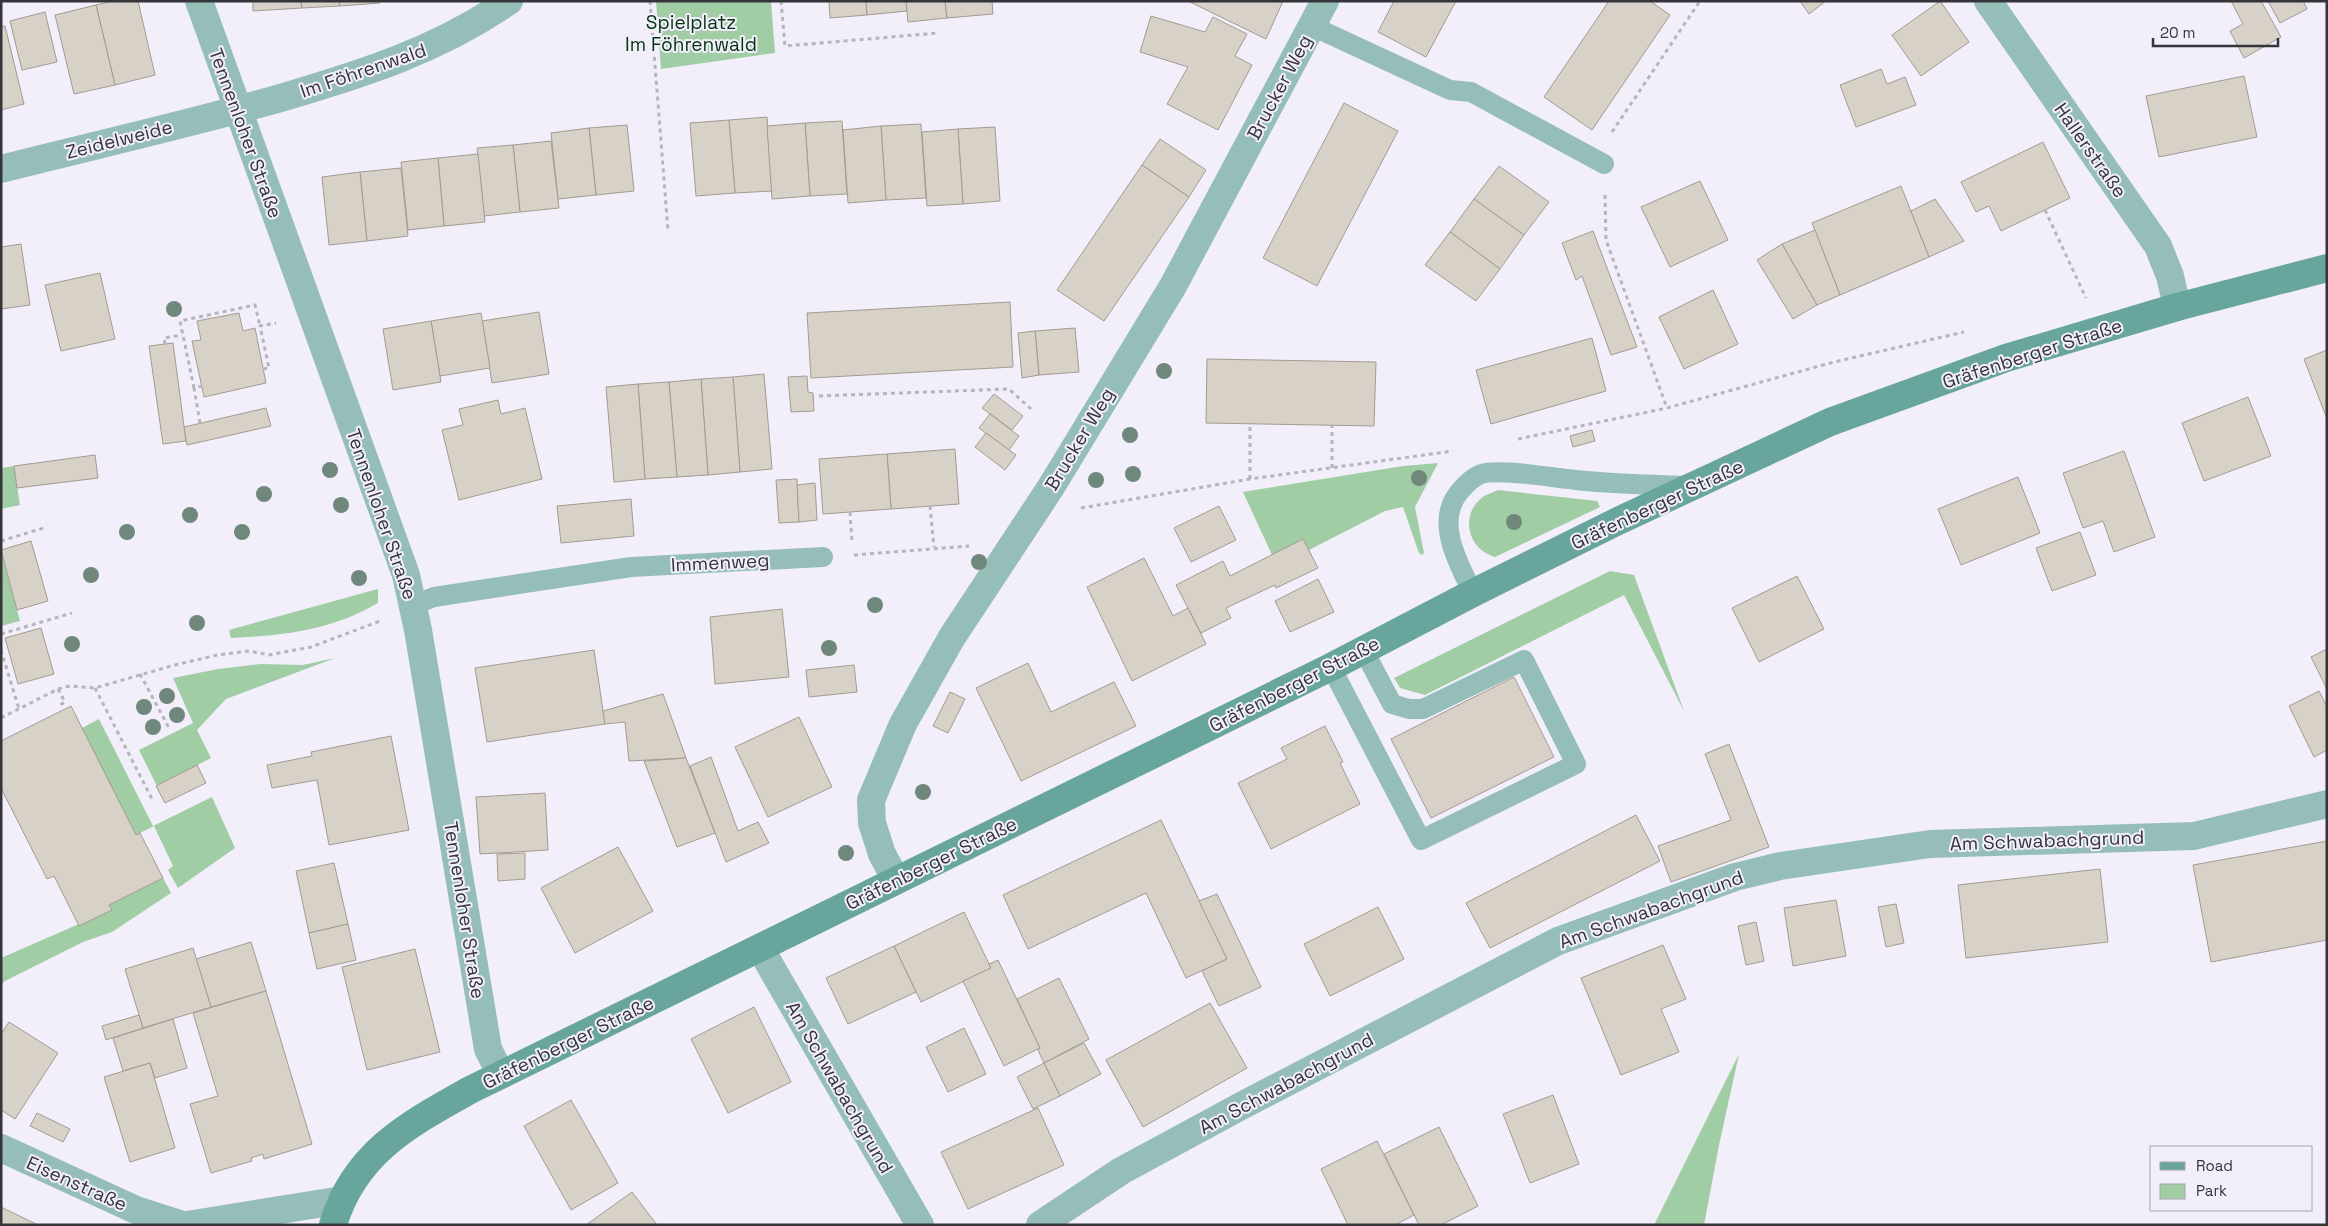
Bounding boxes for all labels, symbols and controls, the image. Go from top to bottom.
park label: Spielplatz Im Föhrenwald [625,10,757,57]
scale bar [2153,15,2278,47]
text: 20 m [2160,23,2195,42]
street label: Brucker Weg [1241,30,1318,144]
street label: Im Föhrenwald [297,37,430,104]
street label: Tennenloher Straße [203,45,288,222]
street label: Hallerstraße [2049,98,2132,203]
street label: Zeidelweide [63,114,175,165]
street label: Gräfenberger Straße [1939,313,2125,394]
street label: Brucker Weg [1039,383,1120,495]
street label: Tennenloher Straße [341,425,423,603]
street label: Gräfenberger Straße [1567,453,1748,555]
street label: Immenweg [670,547,770,578]
street label: Gräfenberger Straße [1205,631,1384,738]
street label: Gräfenberger Straße [841,811,1021,916]
street label: Tennenloher Straße [438,820,491,1001]
street label: Am Schwabachgrund [1949,825,2145,856]
street label: Am Schwabachgrund [1556,864,1747,954]
street label: Gräfenberger Straße [478,990,658,1095]
street label: Am Schwabachgrund [780,997,899,1178]
street label: Am Schwabachgrund [1194,1027,1378,1140]
legend [2150,1146,2313,1211]
street label: Eisenstraße [22,1150,131,1217]
text: Road [2196,1156,2233,1175]
text: Park [2196,1181,2227,1200]

